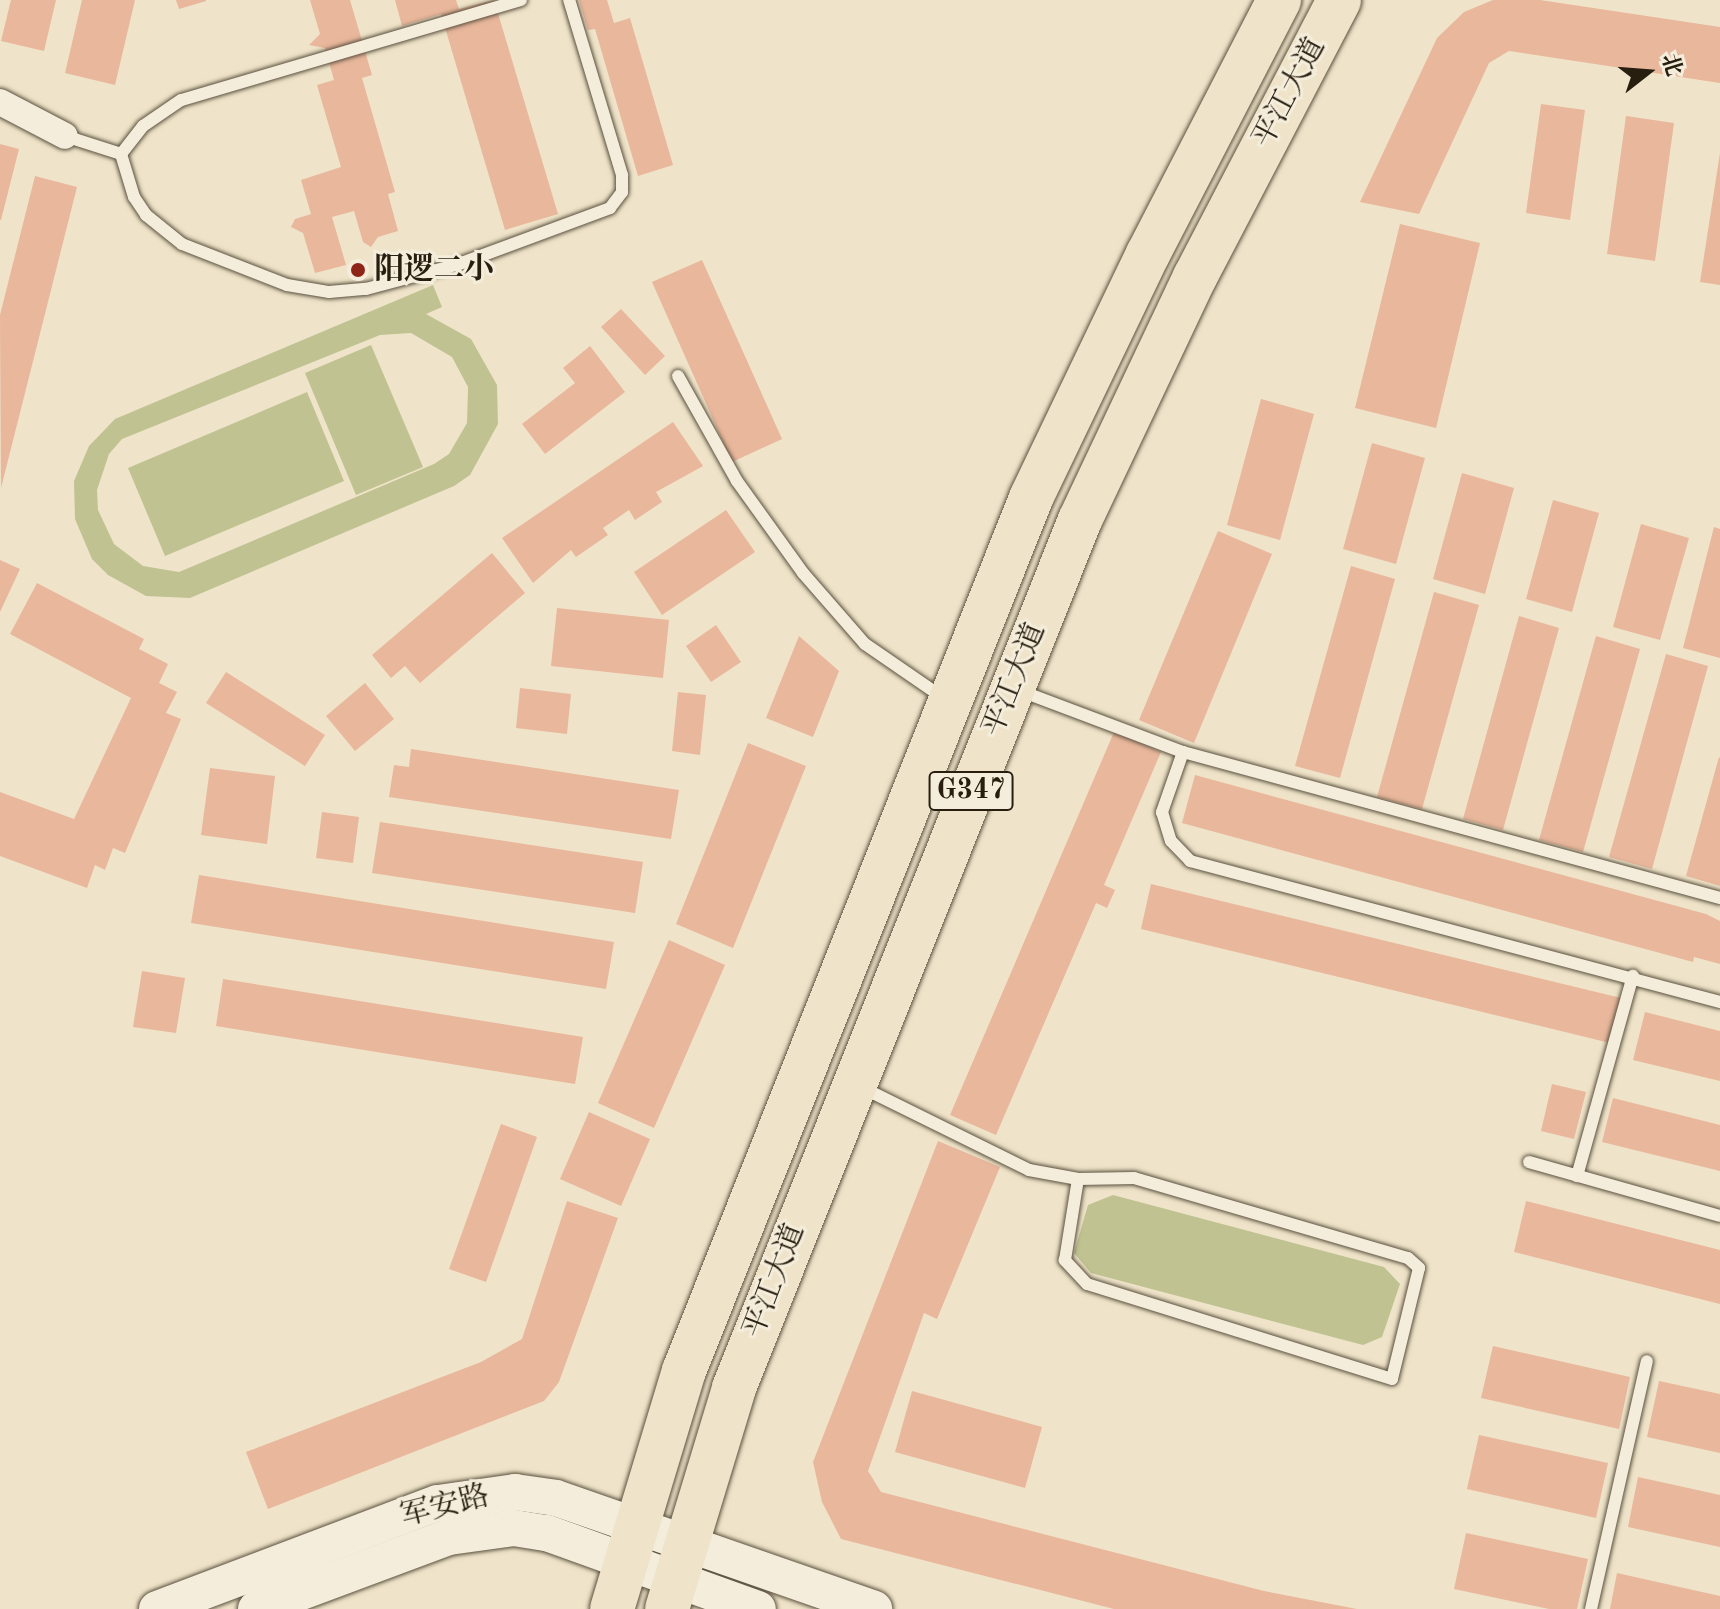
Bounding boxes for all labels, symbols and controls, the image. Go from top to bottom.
street label: 平江大道 [1246,32,1334,154]
north arrow [1608,32,1688,112]
text: 北 [1657,51,1685,79]
place label: 阳逻二小 [374,252,494,288]
marker: 阳逻二小 [349,261,367,279]
street label: 平江大道 [976,618,1054,742]
road number: G347 [927,767,1015,815]
street label: 平江大道 [737,1219,813,1343]
street label: 军安路 [397,1479,493,1535]

